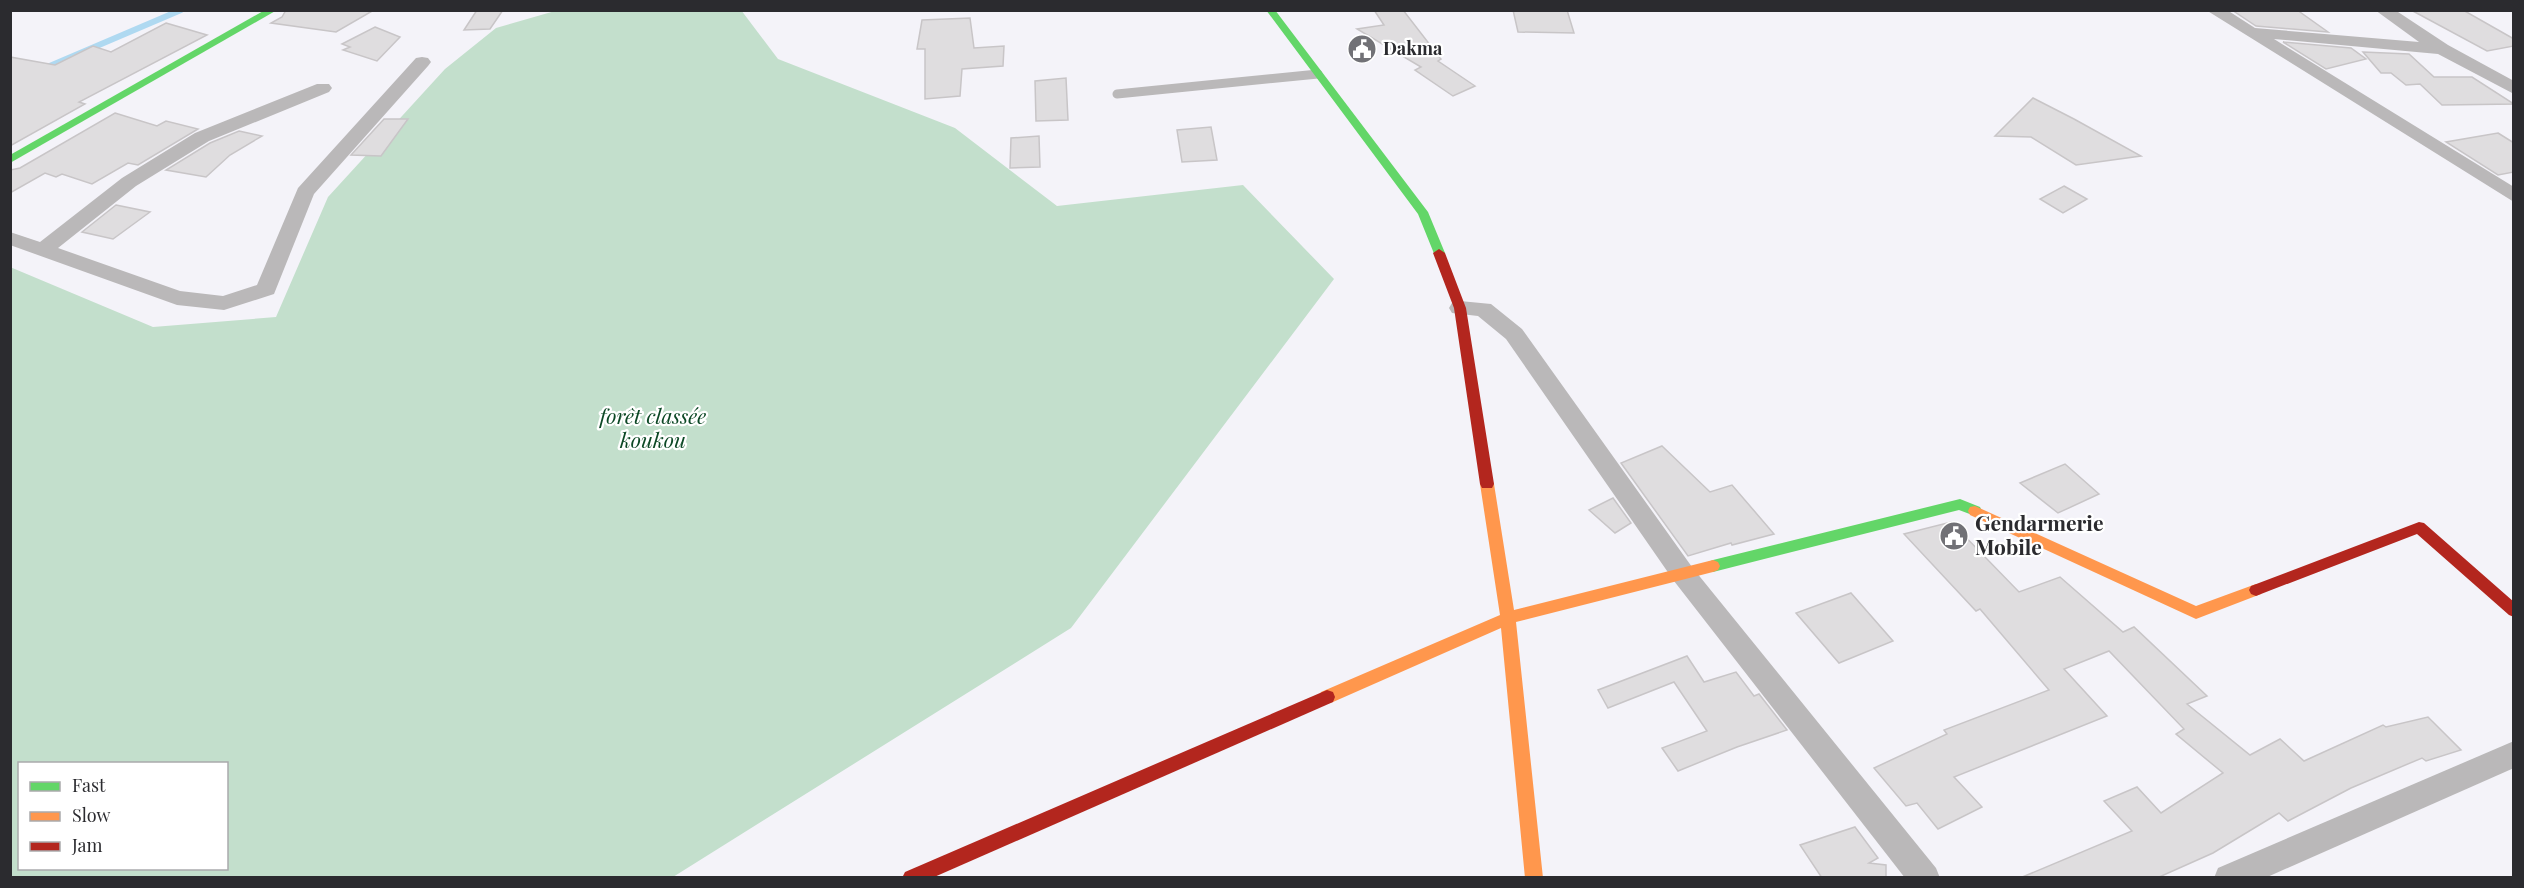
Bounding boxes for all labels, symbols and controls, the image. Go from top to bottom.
public building icon: Dakma [1346,33,1378,65]
place label: Dakma [1383,36,1443,60]
park label: forêt classée koukou [599,401,706,453]
place label: Gendarmerie Mobile [1975,508,2104,560]
public building icon: Gendarmerie Mobile [1938,520,1970,552]
legend [18,762,228,870]
text: Fast [72,773,106,797]
text: Slow [72,803,110,827]
text: Jam [71,833,102,857]

